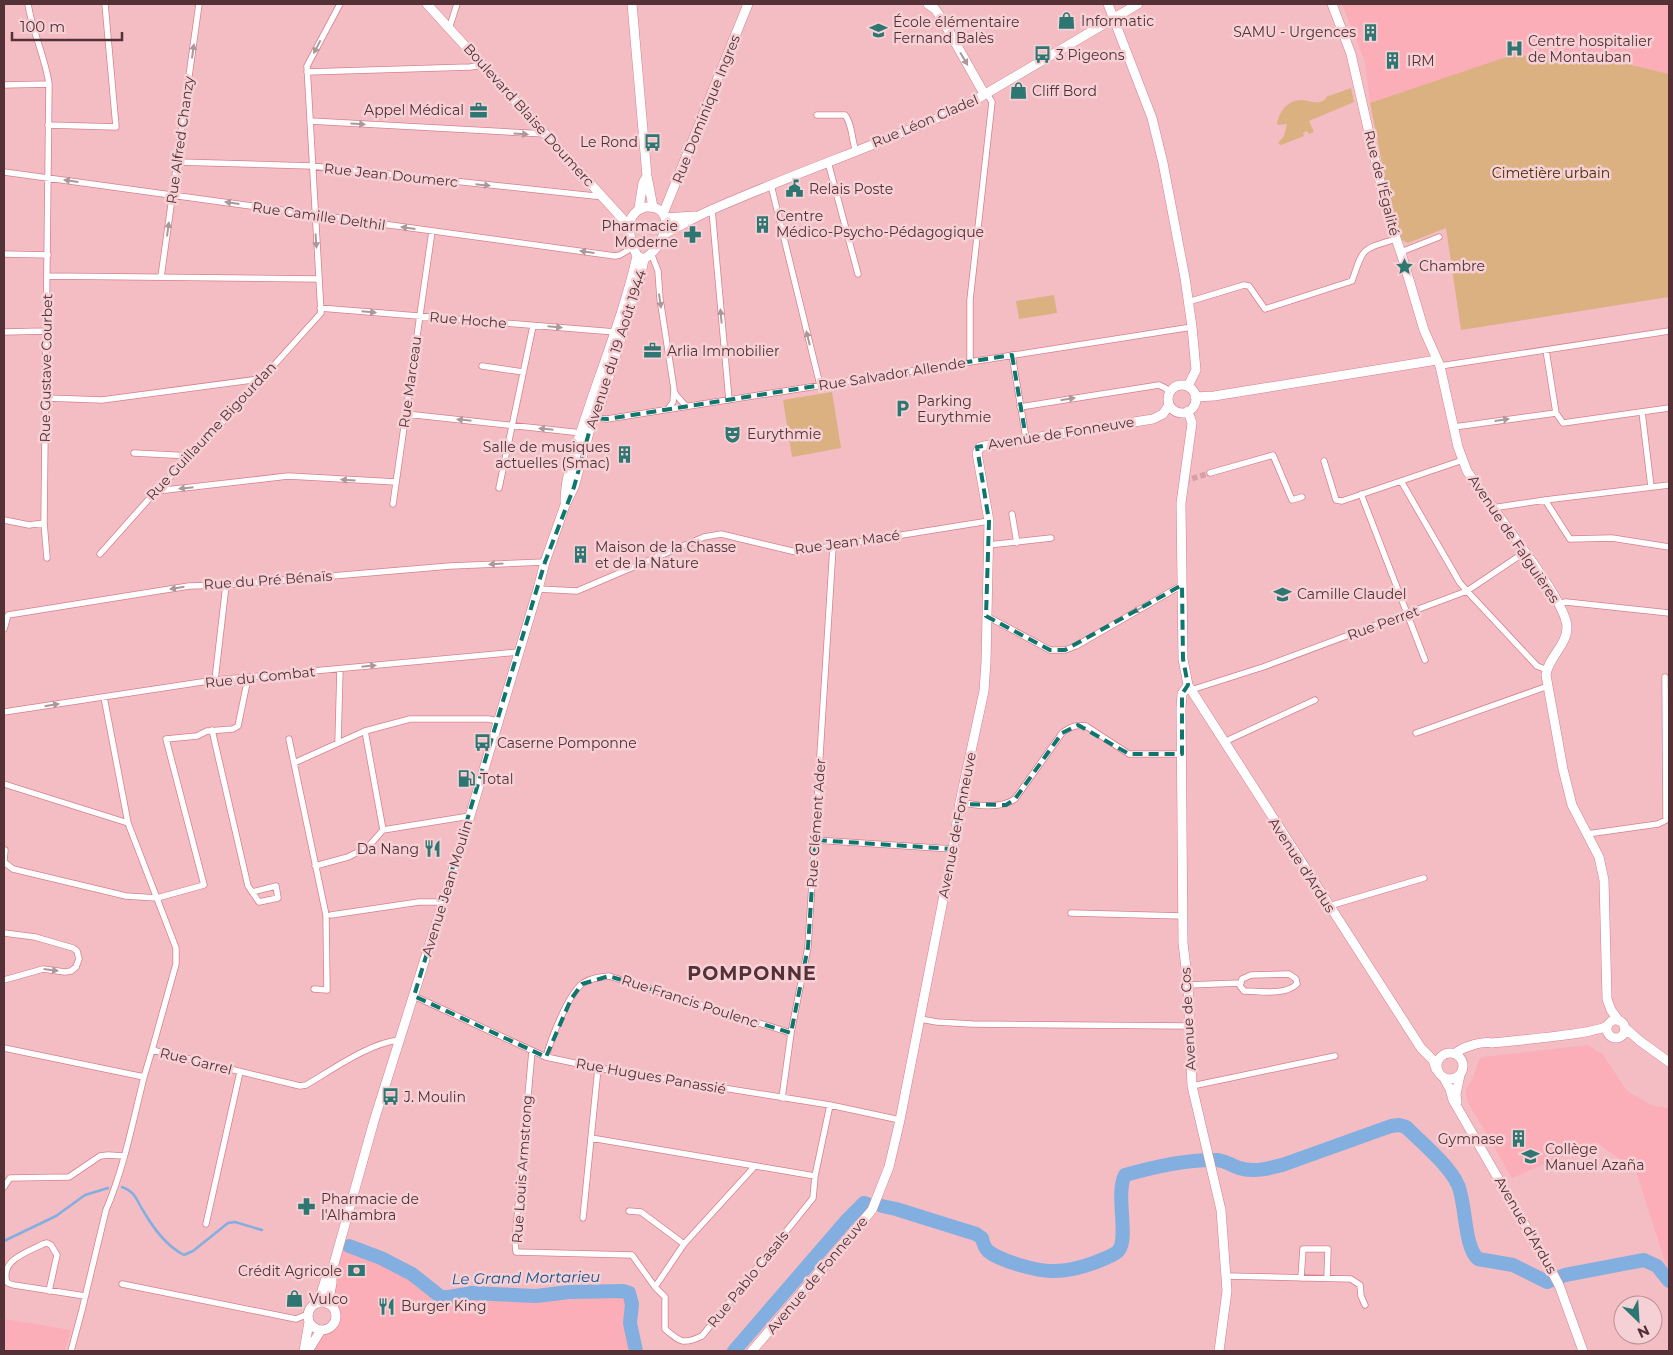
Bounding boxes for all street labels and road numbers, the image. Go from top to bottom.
street label: Rue Dominique Ingres [668,32,744,186]
street label: Boulevard Blaise Doumerc [460,40,598,190]
street label: Rue Alfred Chanzy [162,75,198,205]
street label: Rue Léon Cladel [869,90,981,152]
street label: Rue de l'Égalité [1360,128,1404,238]
street label: Rue Jean Doumerc [323,159,459,191]
street label: Rue Camille Delthil [251,198,387,234]
street label: Avenue du 19 Août 1944 [582,267,650,431]
street label: Rue Gustave Courbet [36,293,56,442]
street label: Rue Hoche [429,308,507,332]
street label: Rue Marceau [395,335,425,429]
street label: Rue Salvador Allende [817,353,967,395]
street label: Rue Guillaume Bigourdan [142,358,280,504]
street label: Avenue de Fonneuve [986,413,1136,453]
street label: Avenue de Falguières [1464,472,1564,607]
street label: Rue Jean Macé [793,526,901,558]
street label: Rue du Pré Bénaïs [203,567,333,593]
street label: Rue Perret [1345,602,1422,644]
street label: Rue du Combat [204,662,316,692]
street label: Avenue de Fonneuve [934,751,980,899]
street label: Rue Clément Ader [803,757,830,888]
street label: Avenue d'Ardus [1265,814,1339,916]
street label: Avenue Jean Moulin [418,818,476,958]
street label: Avenue de Cos [1176,967,1200,1071]
street label: Rue Francis Poulenc [619,970,761,1032]
street label: Rue Garrel [158,1043,234,1079]
street label: Rue Hugues Panassié [575,1054,727,1098]
street label: Rue Louis Armstrong [508,1094,536,1244]
street label: Avenue d'Ardus [1491,1173,1561,1277]
street label: Avenue de Fonneuve [762,1212,872,1338]
street label: Rue Pablo Casals [703,1227,793,1331]

